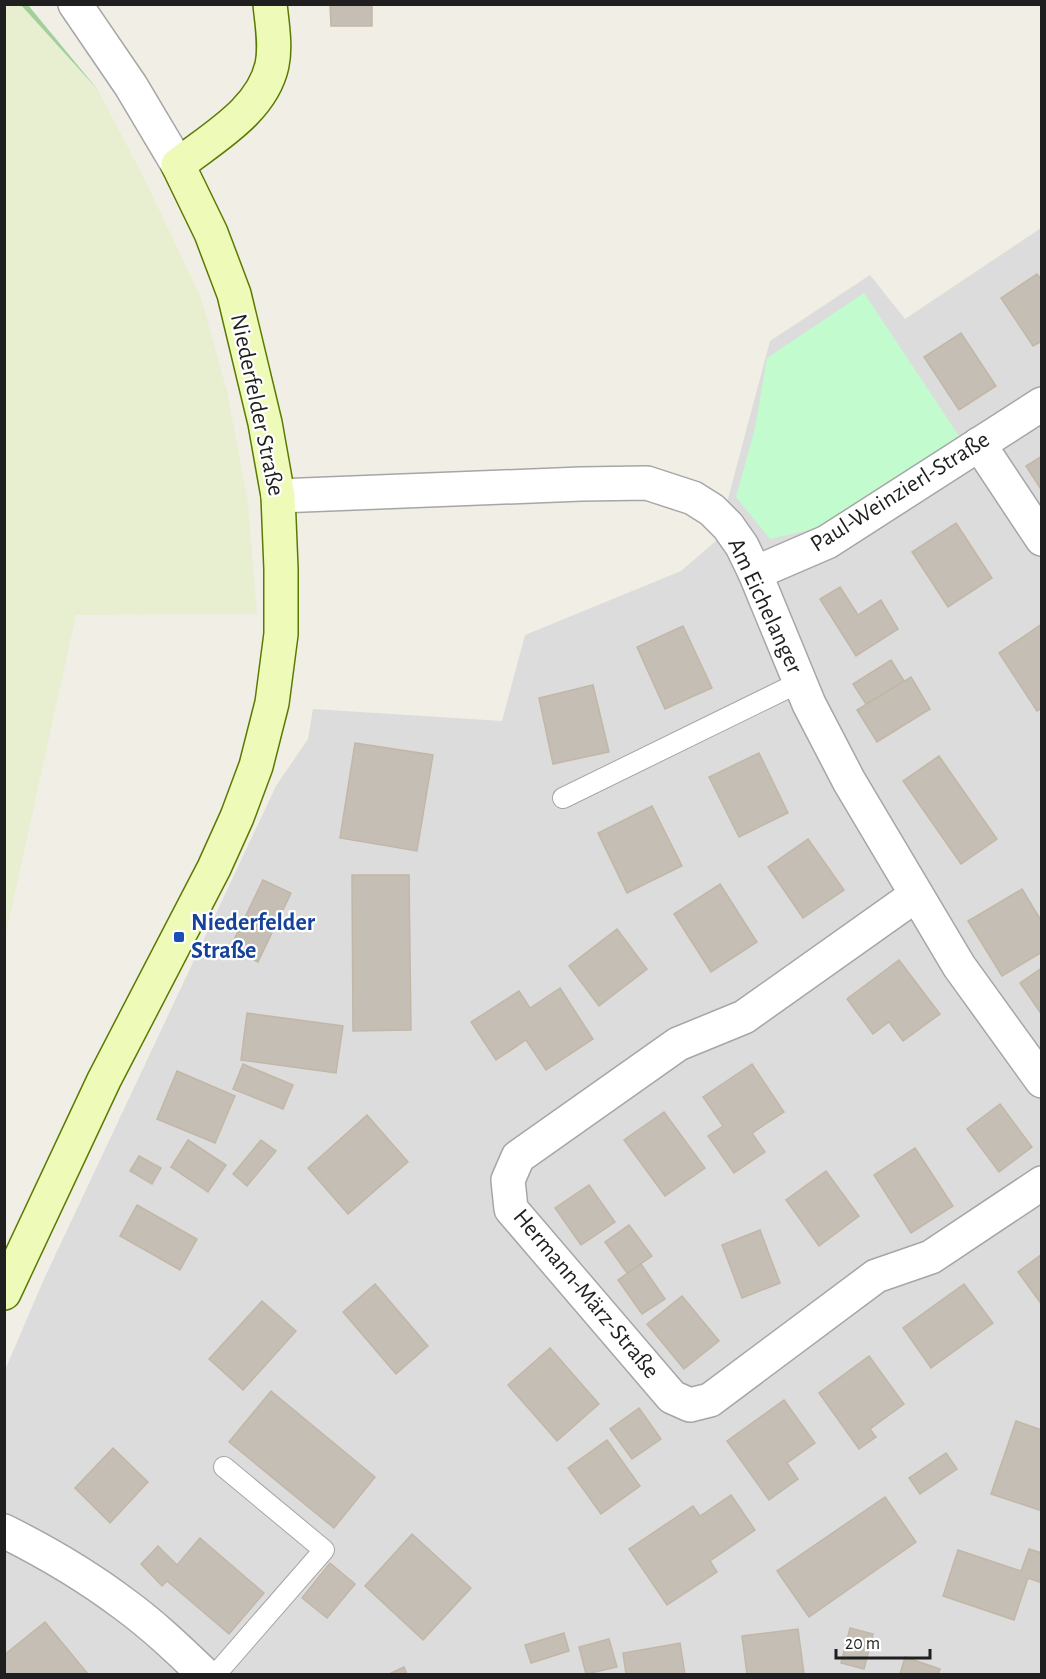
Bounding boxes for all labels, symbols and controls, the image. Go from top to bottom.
street label: Niederfelder Straße [226,312,288,498]
street label: Paul-Weinzierl-Straße [806,427,994,557]
street label: Am Eichelanger [723,534,807,678]
place label: Niederfelder Straße [191,911,316,963]
marker: Niederfelder Straße [172,930,186,944]
street label: Hermann-März-Straße [509,1205,663,1383]
scale bar [836,1622,930,1660]
text: 20 m [845,1635,880,1653]

